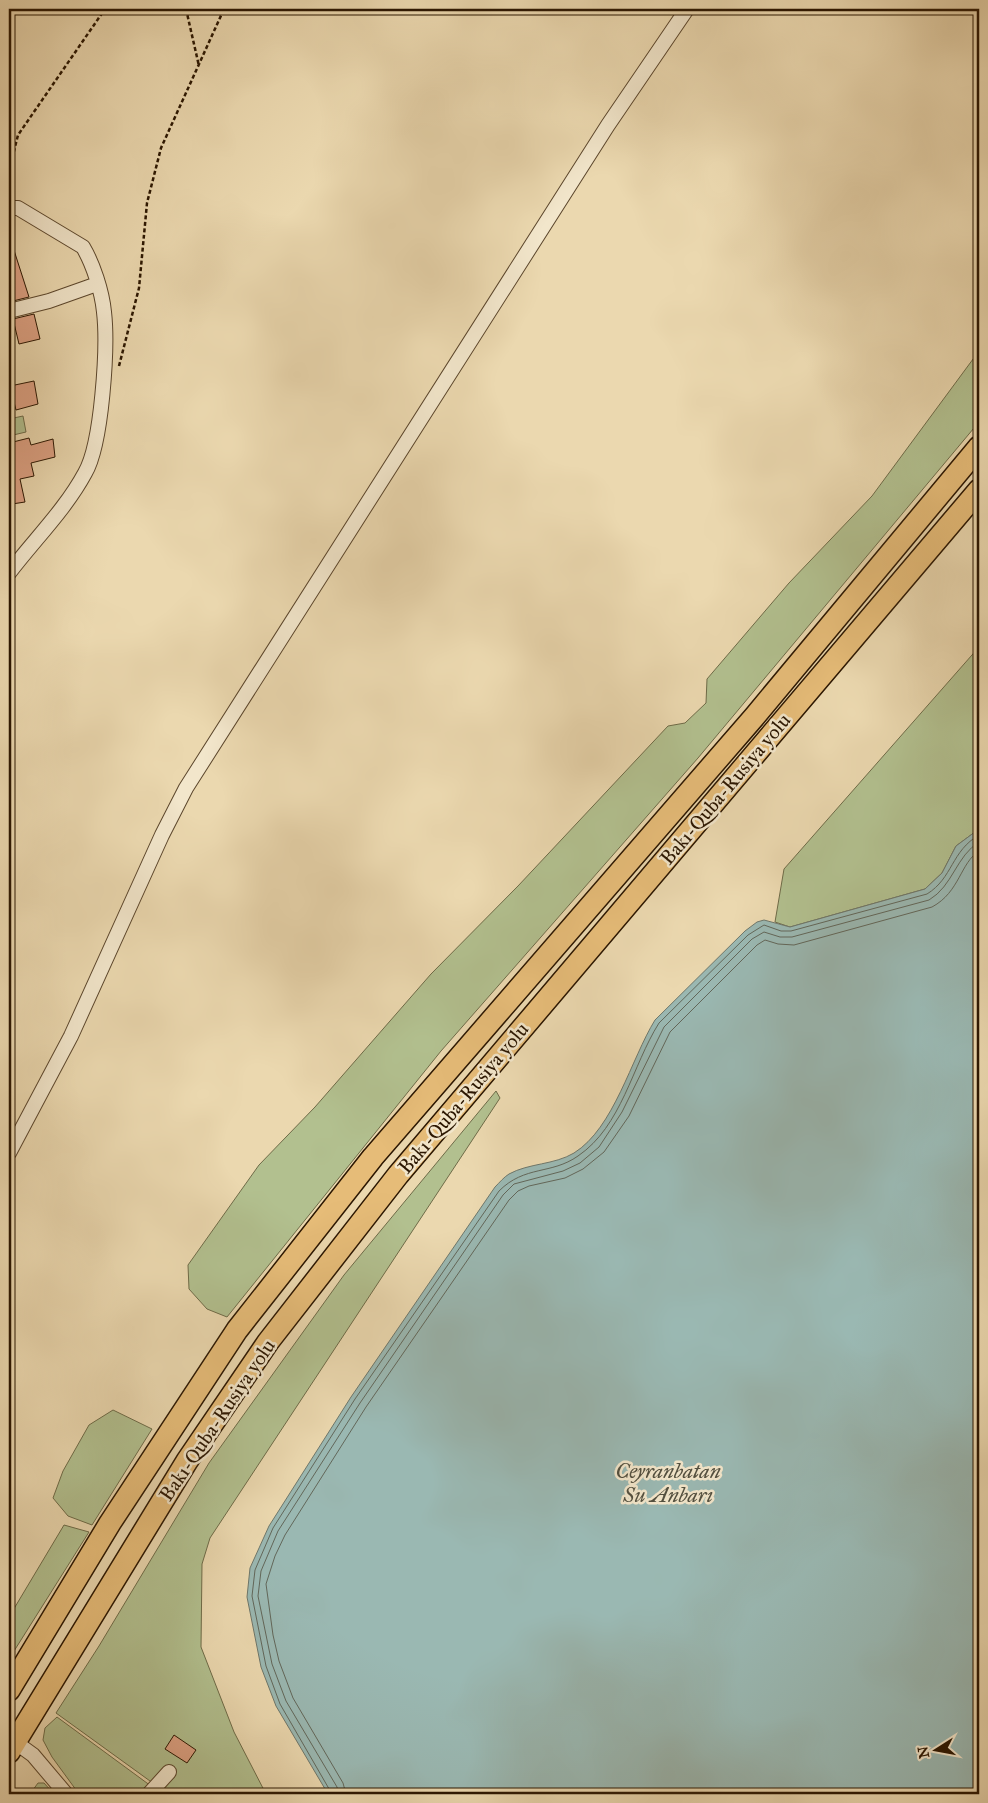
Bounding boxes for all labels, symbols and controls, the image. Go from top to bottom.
street label: Bakı-Quba-Rusiya yolu [655,708,796,870]
street label: Bakı-Quba-Rusiya yolu [393,1017,534,1179]
street label: Bakı-Quba-Rusiya yolu [154,1334,280,1506]
water label: Ceyranbatan Su Anbarı [615,1458,721,1508]
north arrow [910,1726,960,1776]
text: N [914,1745,933,1760]

